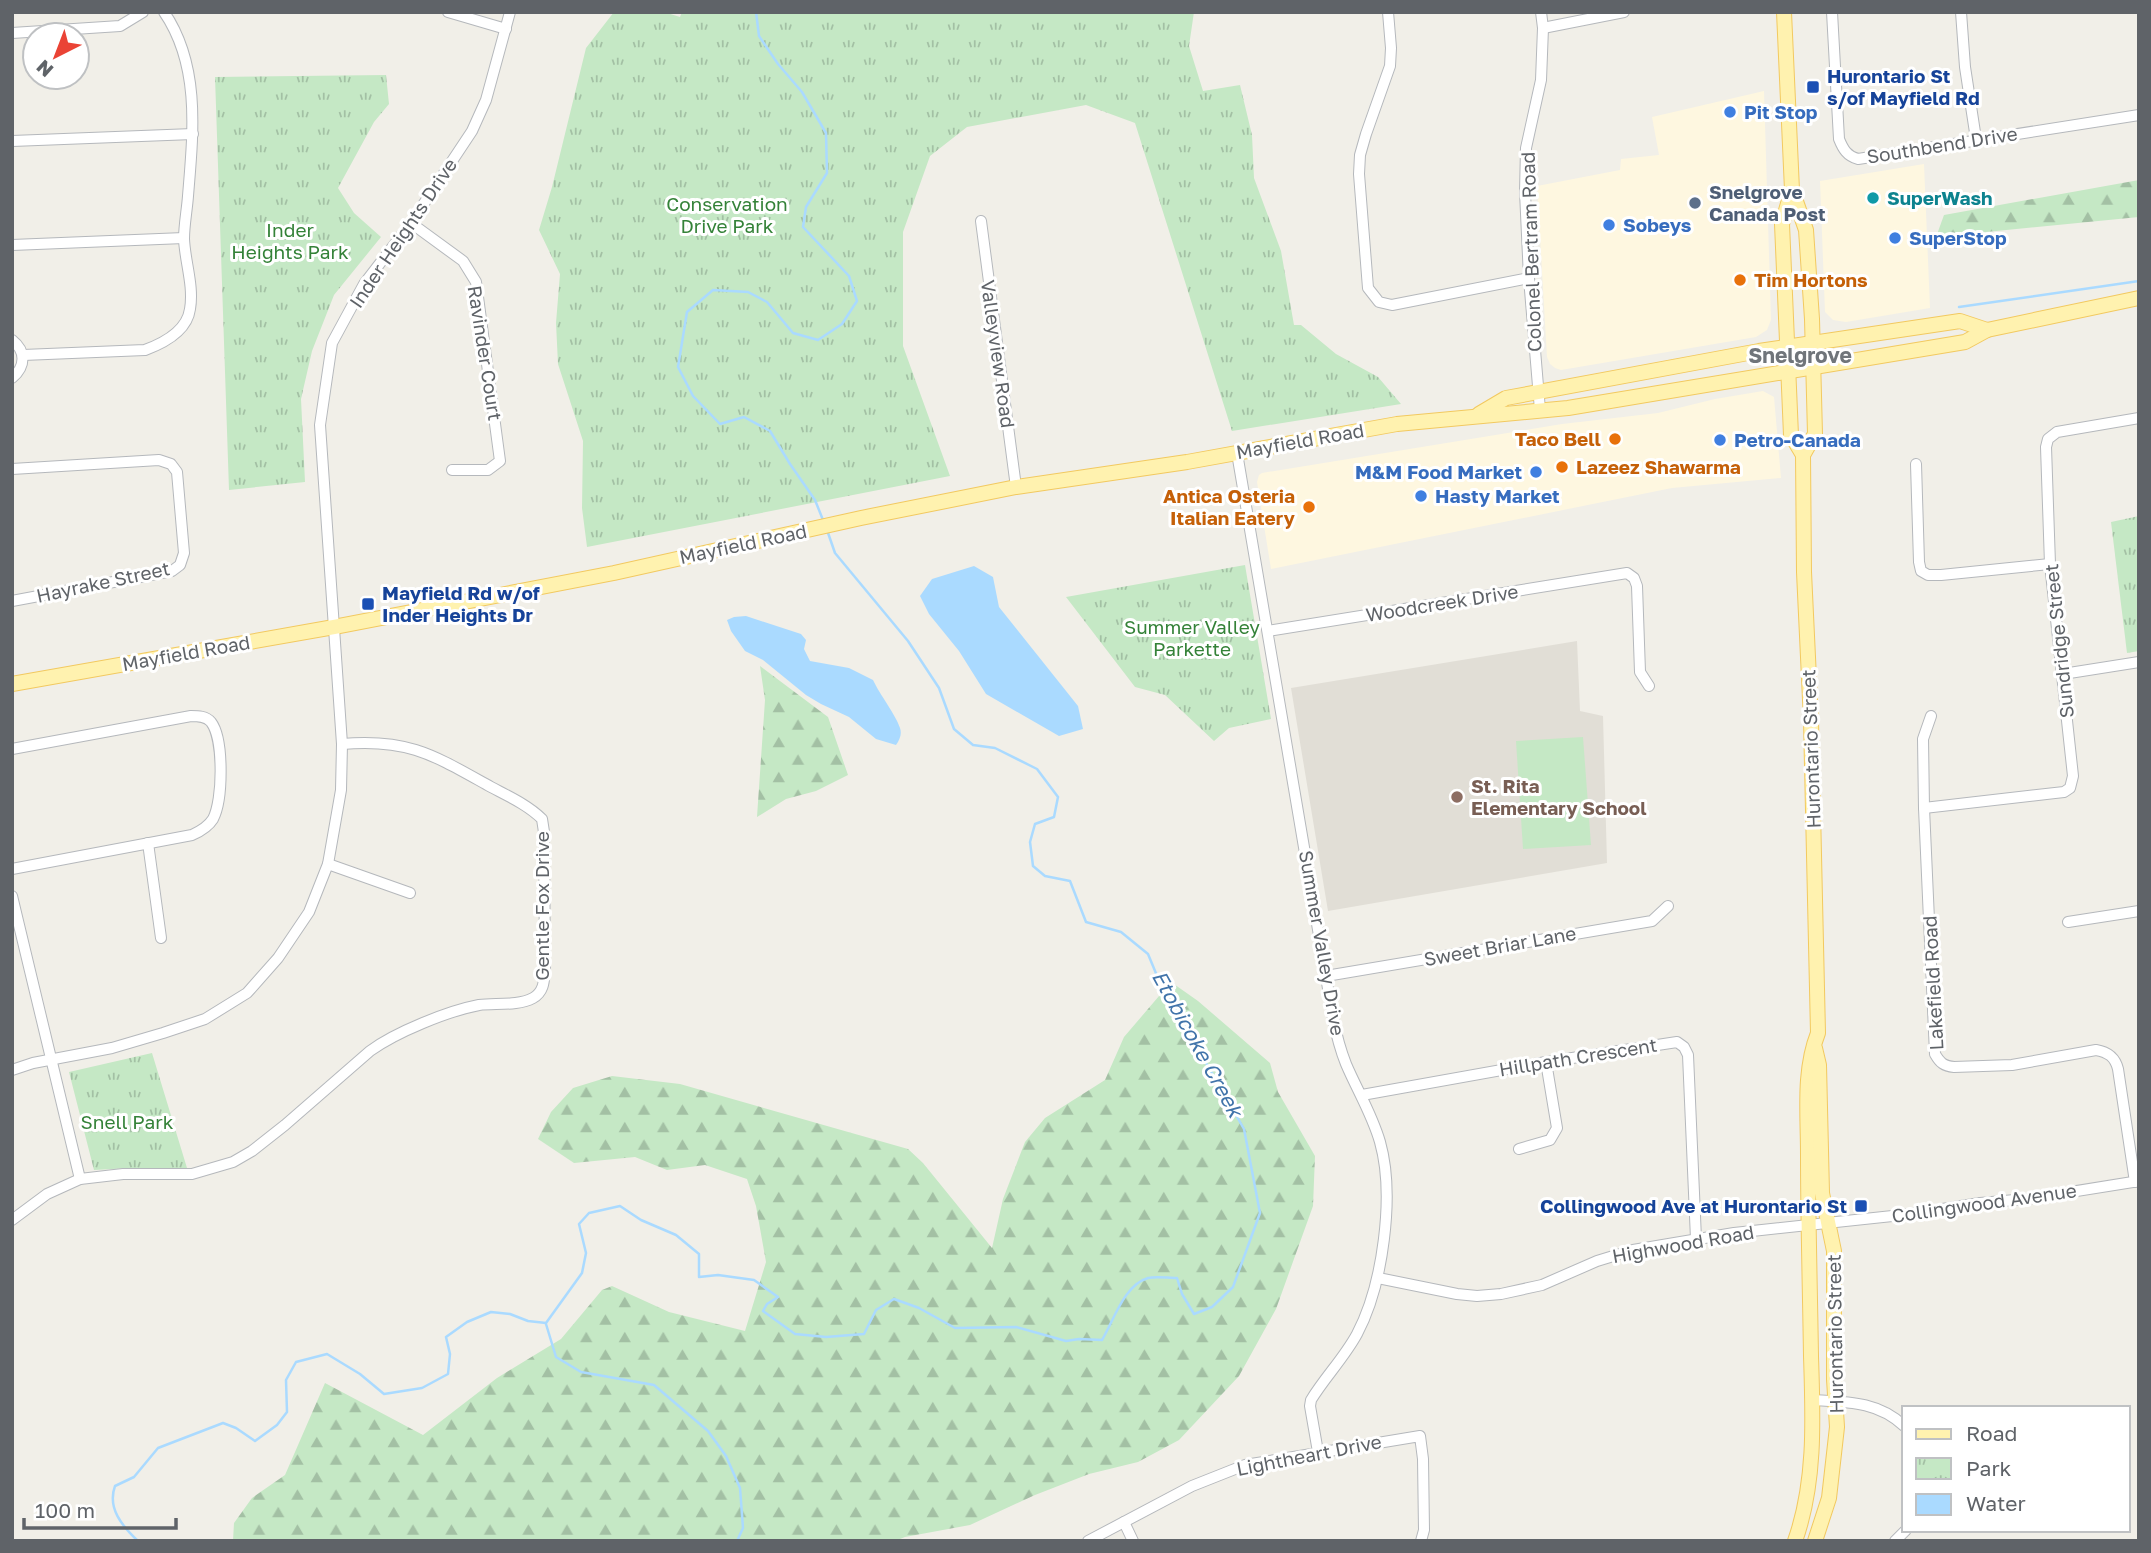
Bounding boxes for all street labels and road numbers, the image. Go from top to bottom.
street label: Southbend Drive [1865,121,2019,168]
street label: Colonel Bertram Road [1516,151,1545,353]
street label: Inder Heights Drive [344,153,461,312]
street label: Valleyview Road [977,278,1020,430]
street label: Ravinder Court [463,284,508,422]
street label: Mayfield Road [1234,418,1366,463]
street label: Mayfield Road [677,519,809,568]
street label: Hayrake Street [34,556,172,607]
street label: Sundridge Street [2039,563,2078,719]
street label: Woodcreek Drive [1364,579,1520,626]
street label: Mayfield Road [120,630,252,675]
street label: Hurontario Street [1796,669,1825,829]
street label: Gentle Fox Drive [530,831,553,981]
street label: Summer Valley Drive [1295,848,1350,1037]
street label: Lakefield Road [1917,915,1948,1051]
street label: Sweet Briar Lane [1422,921,1578,970]
street label: Hillpath Crescent [1497,1033,1659,1080]
street label: Collingwood Avenue [1890,1178,2078,1227]
street label: Highwood Road [1610,1220,1756,1267]
street label: Hurontario Street [1822,1254,1847,1414]
street label: Lightheart Drive [1234,1429,1383,1480]

